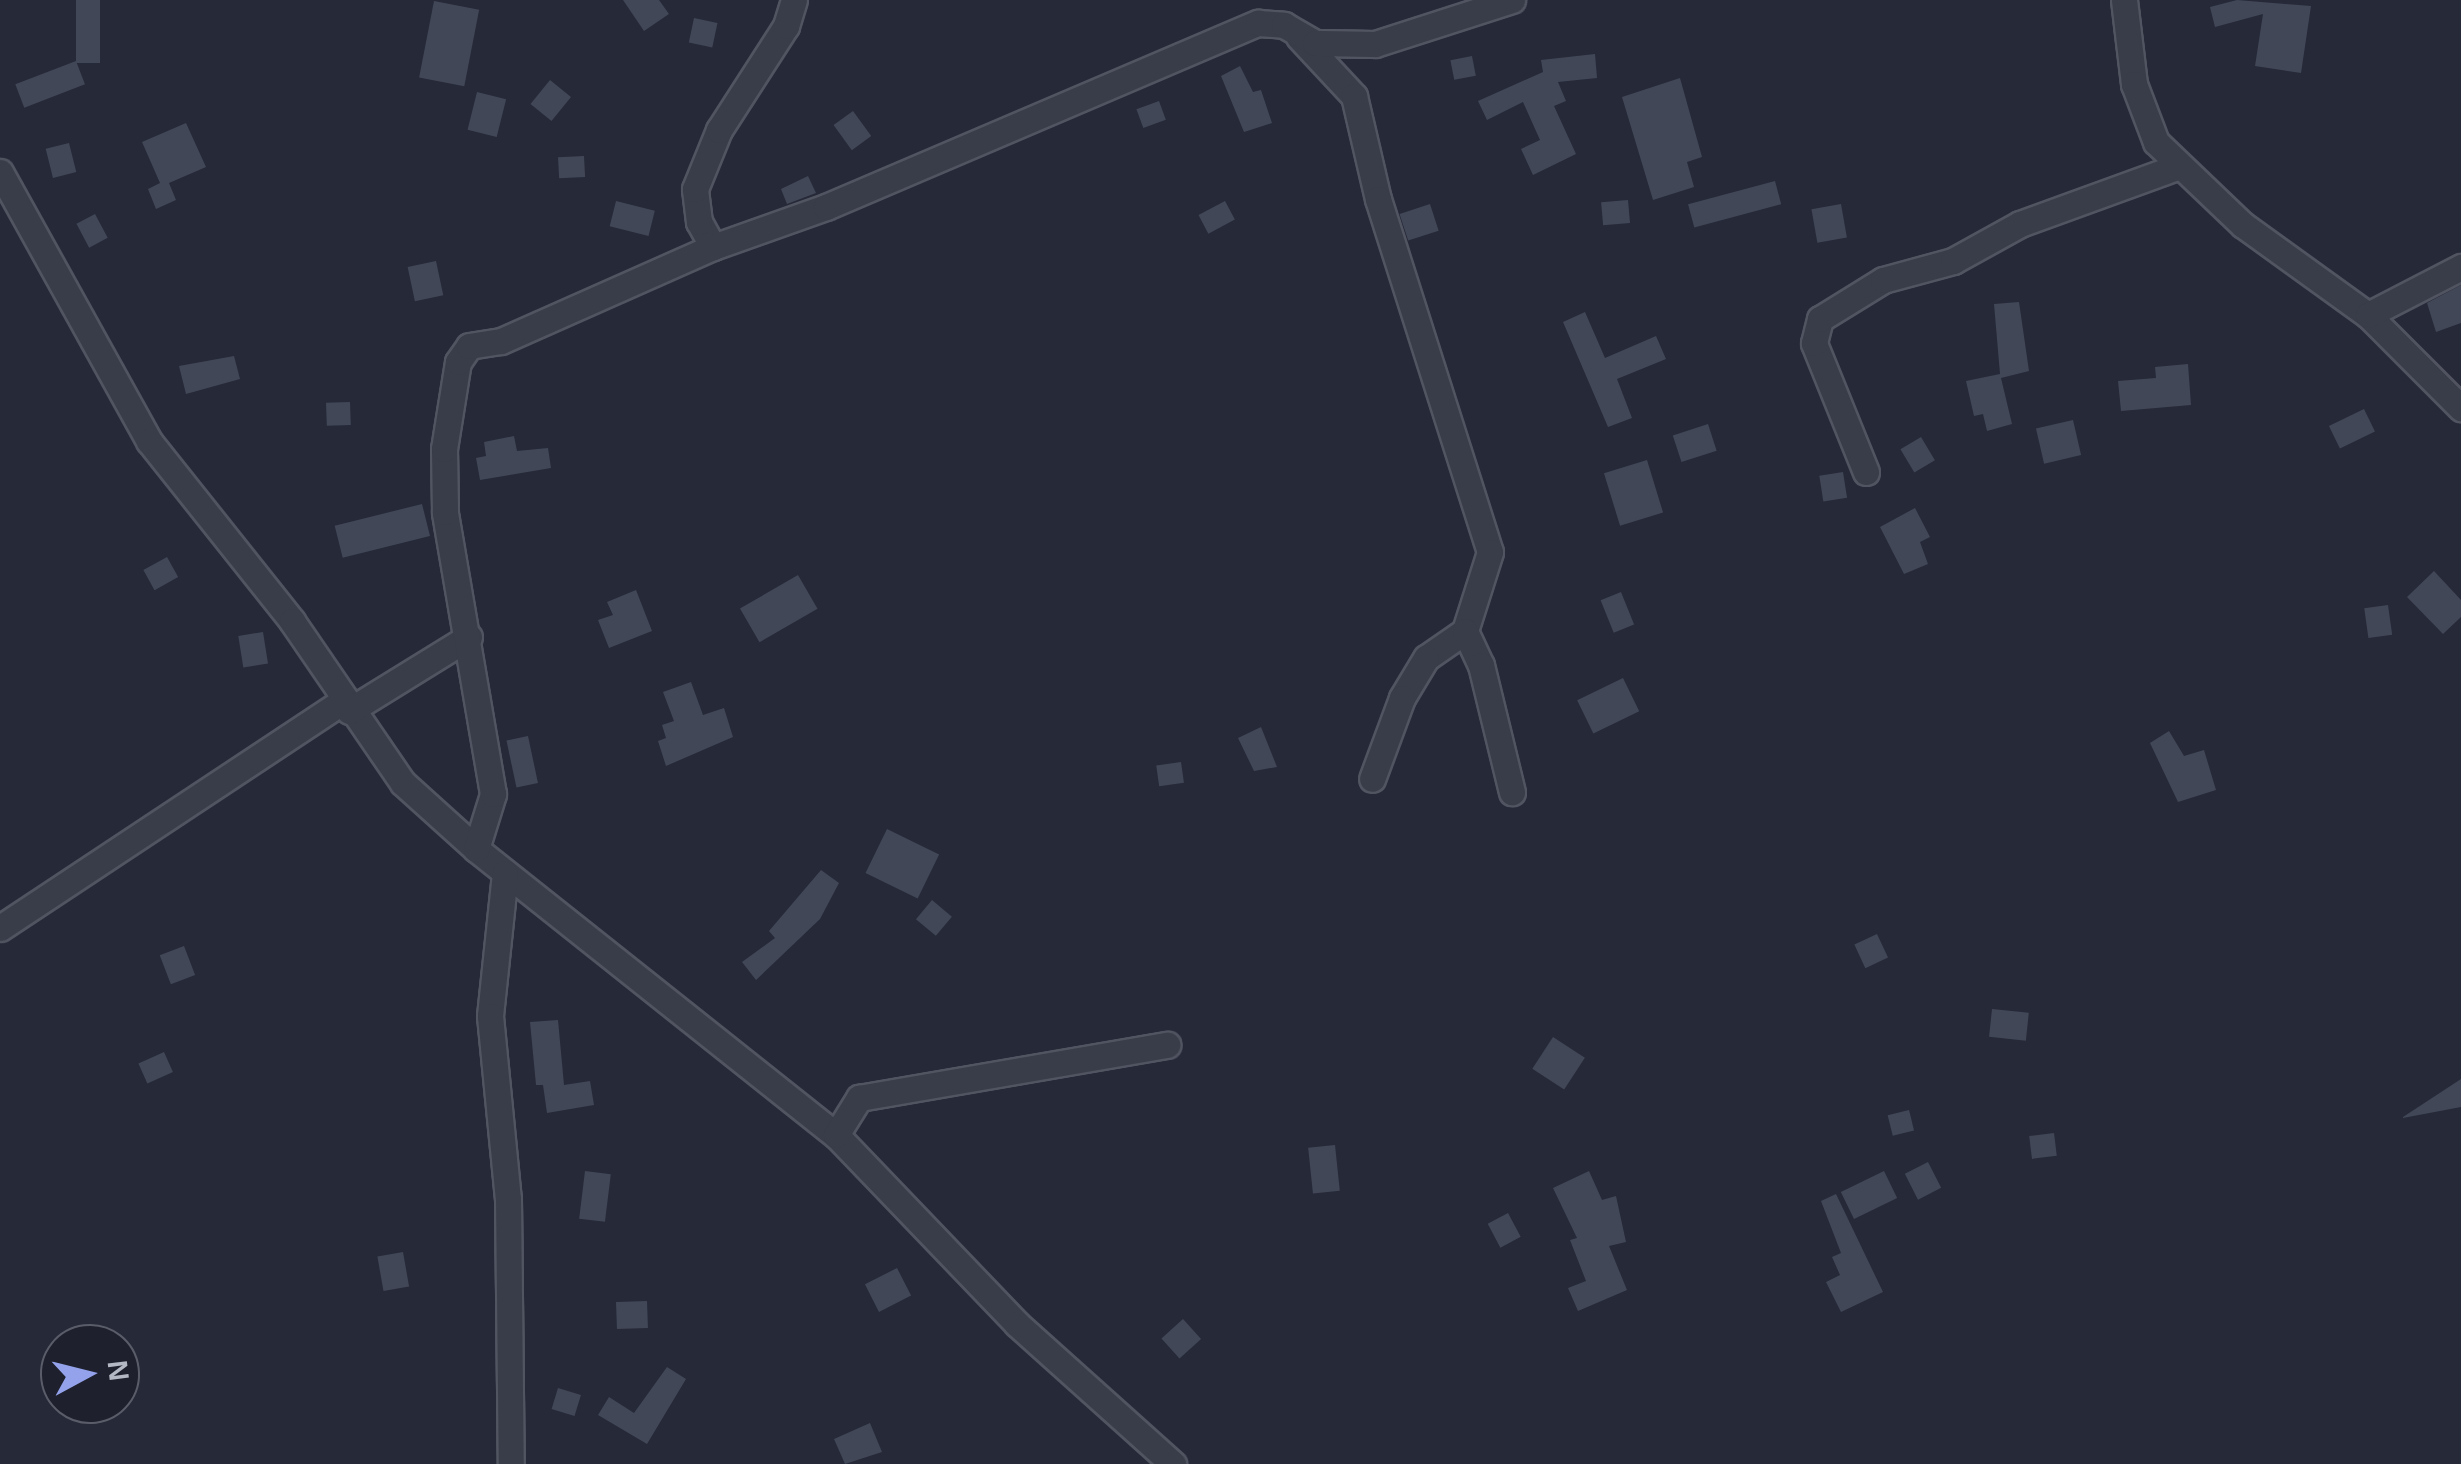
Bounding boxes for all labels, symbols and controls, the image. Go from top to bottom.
north arrow [40,1324,140,1424]
text: N [102,1359,135,1382]

